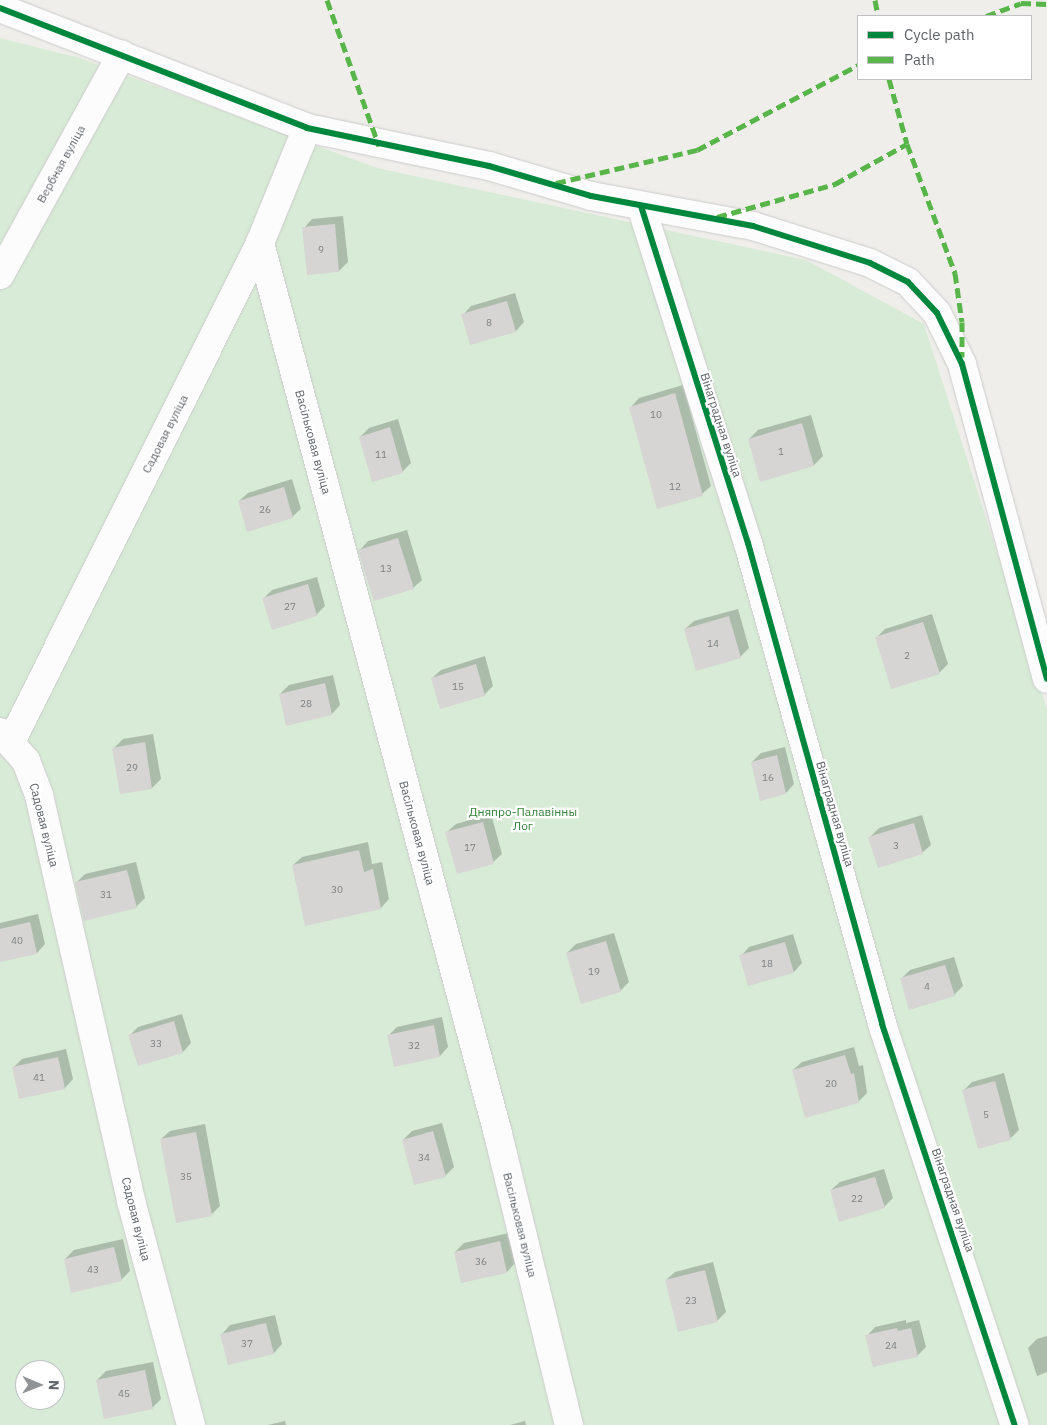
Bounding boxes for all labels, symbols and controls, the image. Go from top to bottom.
legend [857,15,1032,80]
text: Cycle path [904,25,975,44]
text: Path [904,50,935,69]
street label: Вербная вуліца [34,123,88,205]
house number: 9 [318,244,324,256]
house number: 8 [486,317,492,329]
street label: Вінаградная вуліца [697,371,745,479]
street label: Васільковая вуліца [292,388,334,496]
street label: Садовая вуліца [139,392,191,476]
house number: 10 [650,409,662,421]
house number: 1 [778,446,784,458]
house number: 11 [375,449,387,461]
house number: 12 [669,481,681,493]
house number: 26 [259,504,271,516]
house number: 13 [380,563,392,575]
house number: 27 [284,601,296,613]
house number: 14 [707,638,719,650]
house number: 2 [904,650,910,662]
house number: 15 [452,681,464,693]
house number: 28 [300,698,312,710]
street label: Вінаградная вуліца [813,760,857,868]
house number: 29 [126,762,138,774]
house number: 16 [762,772,774,784]
street label: Васільковая вуліца [396,779,438,887]
street label: Садовая вуліца [27,781,61,869]
park label: Дняпро-Палавінны Лог [469,805,577,833]
house number: 3 [893,840,899,852]
house number: 17 [464,842,476,854]
house number: 30 [331,884,343,896]
house number: 31 [100,889,112,901]
house number: 40 [11,935,23,947]
house number: 18 [761,958,773,970]
house number: 19 [588,966,600,978]
house number: 4 [924,981,930,993]
house number: 33 [150,1038,162,1050]
house number: 32 [408,1040,420,1052]
house number: 41 [33,1072,45,1084]
house number: 20 [825,1078,837,1090]
house number: 5 [983,1109,989,1121]
street label: Вінаградная вуліца [928,1146,978,1254]
house number: 34 [418,1152,430,1164]
house number: 35 [180,1171,192,1183]
street label: Васільковая вуліца [500,1171,540,1279]
street label: Садовая вуліца [119,1175,153,1263]
house number: 22 [851,1193,863,1205]
house number: 36 [475,1256,487,1268]
house number: 43 [87,1264,99,1276]
house number: 23 [685,1295,697,1307]
house number: 37 [241,1338,253,1350]
house number: 24 [885,1340,897,1352]
north arrow [15,1360,65,1410]
text: N [45,1380,63,1390]
house number: 45 [118,1388,130,1400]

